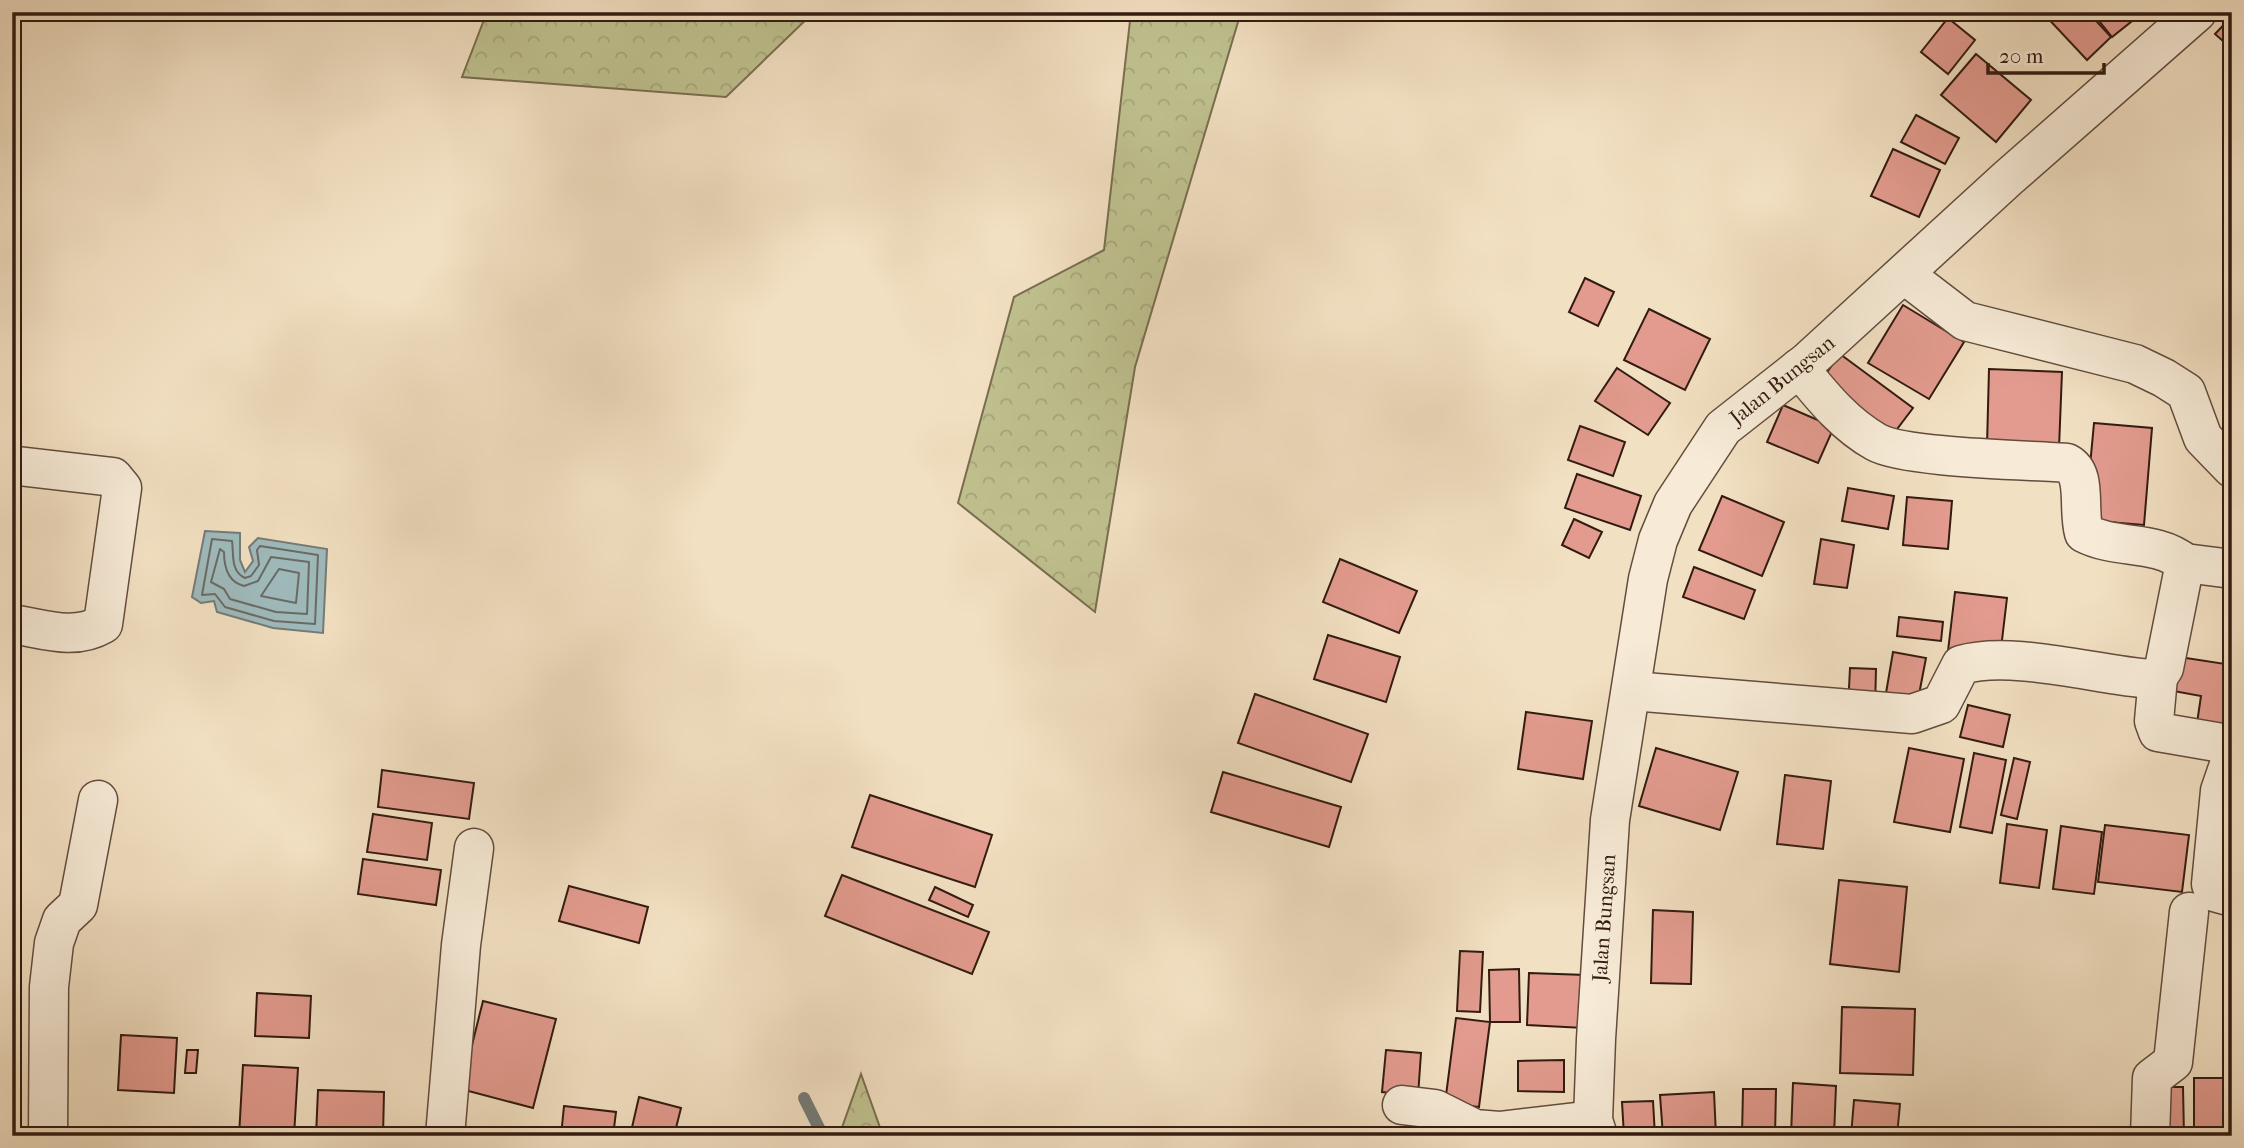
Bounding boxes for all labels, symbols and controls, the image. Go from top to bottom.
scale bar [1988,32,2104,76]
text: 20 m [1999,44,2044,68]
street label: Jalan Bungsan [1723,330,1839,431]
street label: Jalan Bungsan [1587,853,1620,985]

